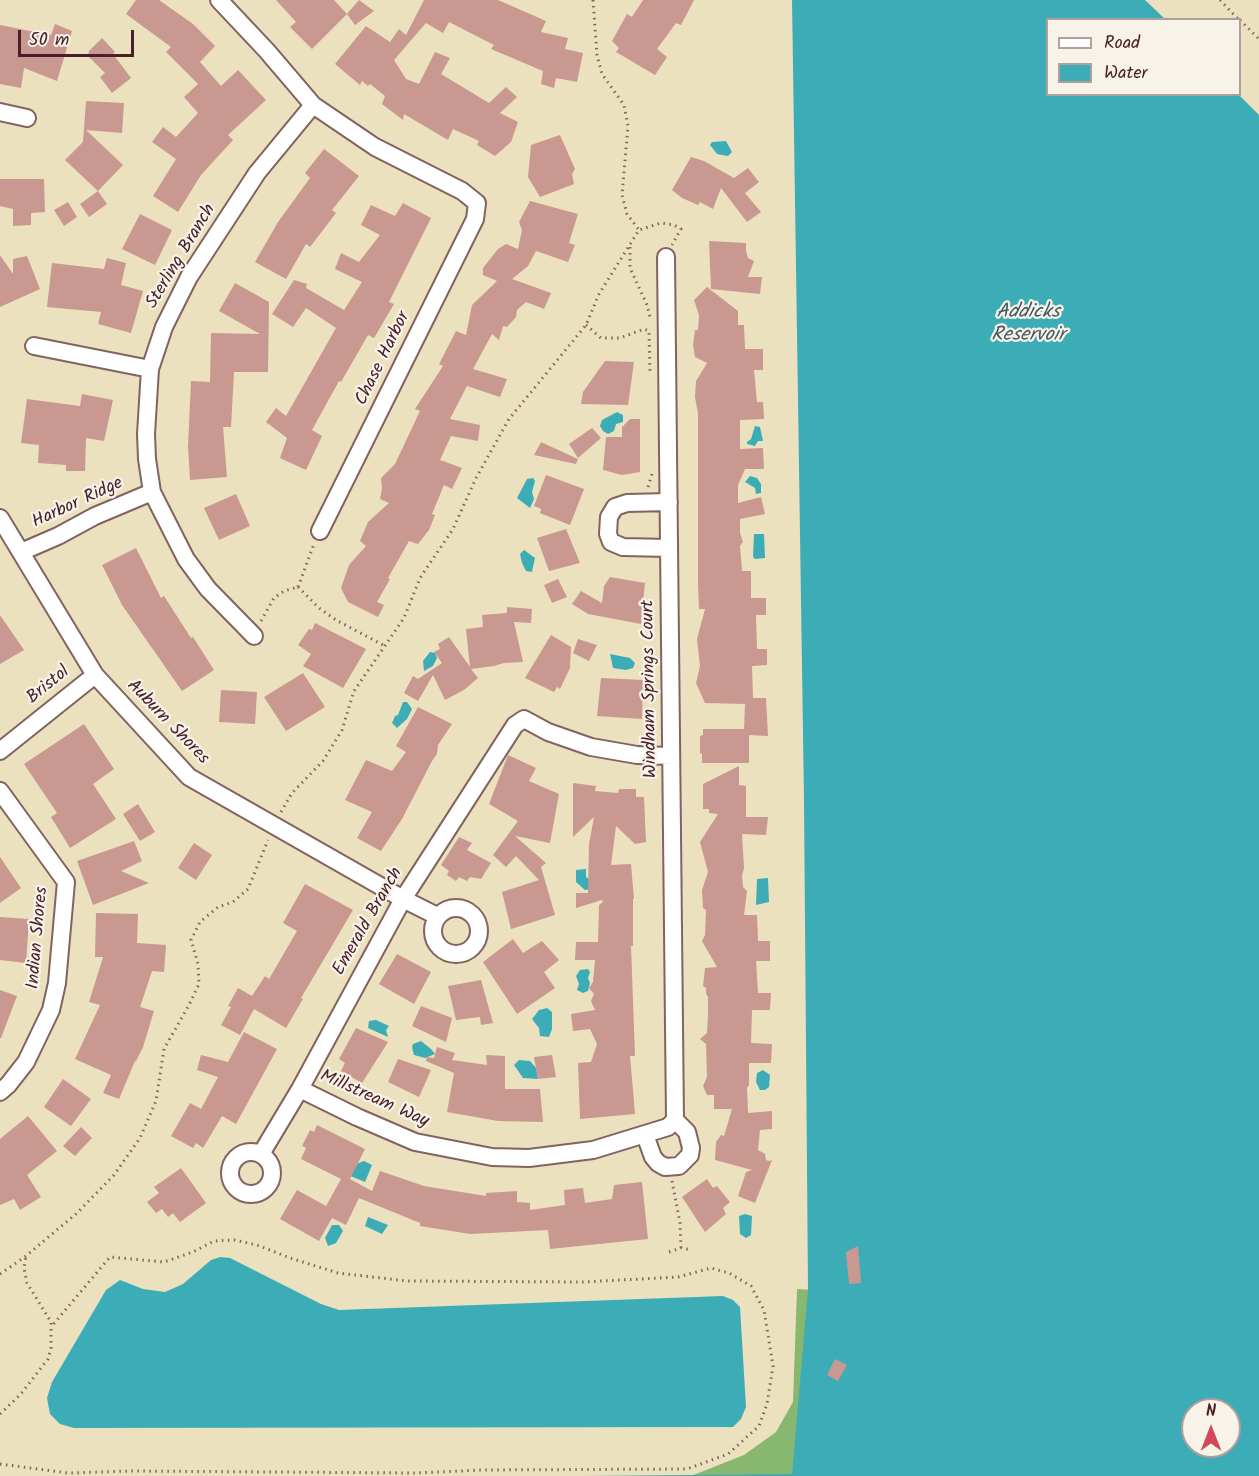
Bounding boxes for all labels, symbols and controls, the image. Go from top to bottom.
scale bar [21,18,136,56]
legend [1046,18,1241,96]
text: 50 m [29,26,69,55]
text: Road [1104,29,1140,58]
text: Water [1104,59,1148,88]
street label: Sterling Branch [142,201,222,313]
water label: Addicks Reservoir [991,302,1065,349]
street label: Chase Harbor [352,308,416,410]
street label: Harbor Ridge [29,474,127,534]
street label: Windham Springs Court [639,600,663,778]
street label: Bristol [23,662,75,710]
street label: Auburn Shores [121,676,213,770]
street label: Emerald Branch [329,864,409,980]
street label: Indian Shores [24,886,54,990]
street label: Millstream Way [316,1066,432,1134]
north arrow [1181,1398,1241,1458]
text: N [1206,1399,1216,1424]

